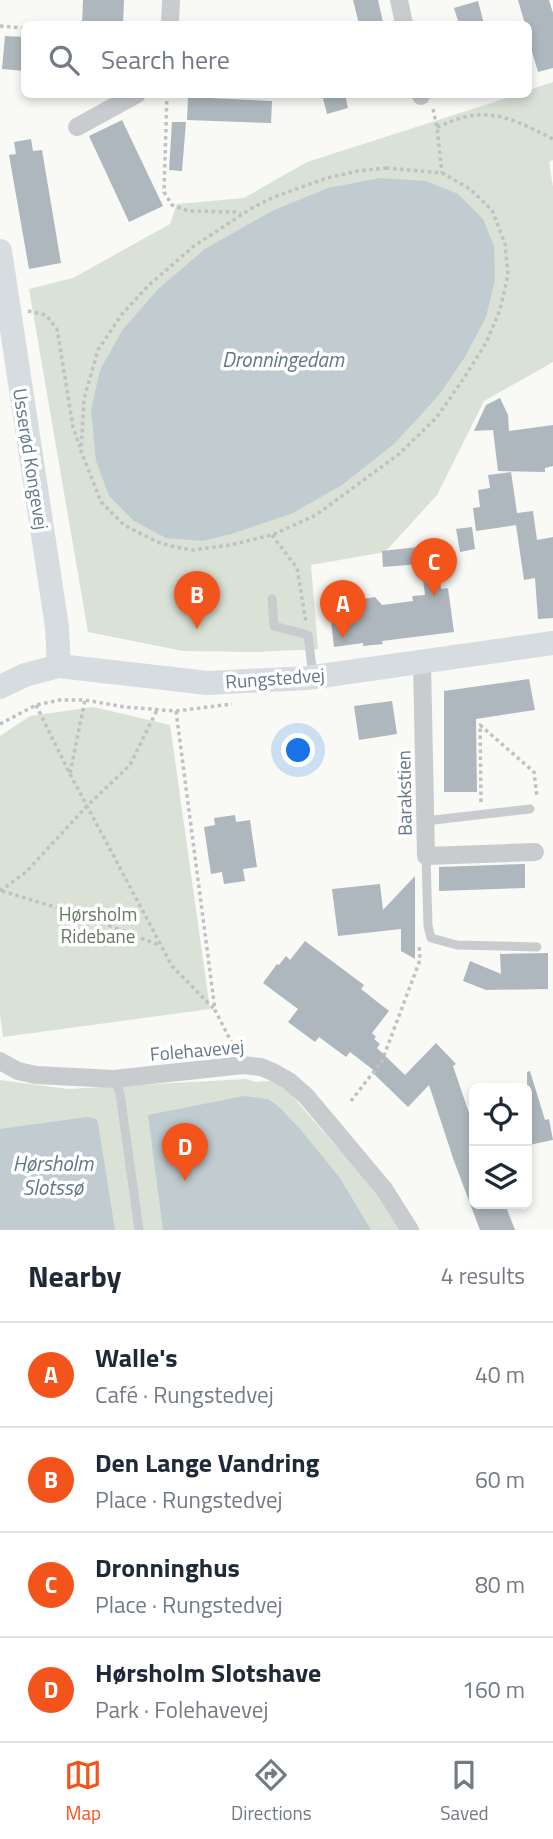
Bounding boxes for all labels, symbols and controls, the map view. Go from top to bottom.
search box [21,21,532,98]
text: Search here [101,40,230,79]
icon: search [45,41,83,79]
water label: Dronningedam [222,343,345,375]
street label: Usserød Kongevej [6,386,57,532]
pin: C [411,538,457,596]
pin: B [174,571,220,629]
pin: A [320,580,366,638]
street label: Rungstedvej [224,660,326,695]
your location [281,733,315,767]
street label: Barakstien [388,750,419,836]
park label: Hørsholm Ridebane [59,899,137,950]
street label: Folehavevej [149,1031,245,1068]
map controls [469,1083,532,1209]
button: locate [469,1083,532,1146]
pin: D [162,1123,208,1181]
button: layers [469,1146,532,1209]
water label: Hørsholm Slotssø [13,1147,94,1203]
text: Nearby [28,1253,121,1299]
text: 4 results [441,1258,525,1293]
text: Walle's [95,1338,178,1377]
text: A [44,1357,58,1392]
text: 40 m [475,1357,525,1392]
text: Café · Rungstedvej [95,1377,274,1412]
text: Den Lange Vandring [95,1443,319,1482]
text: B [44,1462,58,1497]
text: 60 m [475,1462,525,1497]
text: Place · Rungstedvej [95,1482,283,1517]
text: Dronninghus [95,1548,240,1587]
text: C [45,1567,57,1602]
text: 80 m [475,1567,525,1602]
text: Place · Rungstedvej [95,1587,283,1622]
text: Hørsholm Slotshave [95,1653,321,1692]
text: D [44,1672,58,1707]
text: 160 m [462,1672,525,1707]
text: Park · Folehavevej [95,1692,268,1727]
tab: Map [64,1756,102,1827]
tab: Directions [231,1756,312,1827]
tab: Saved [440,1756,489,1827]

